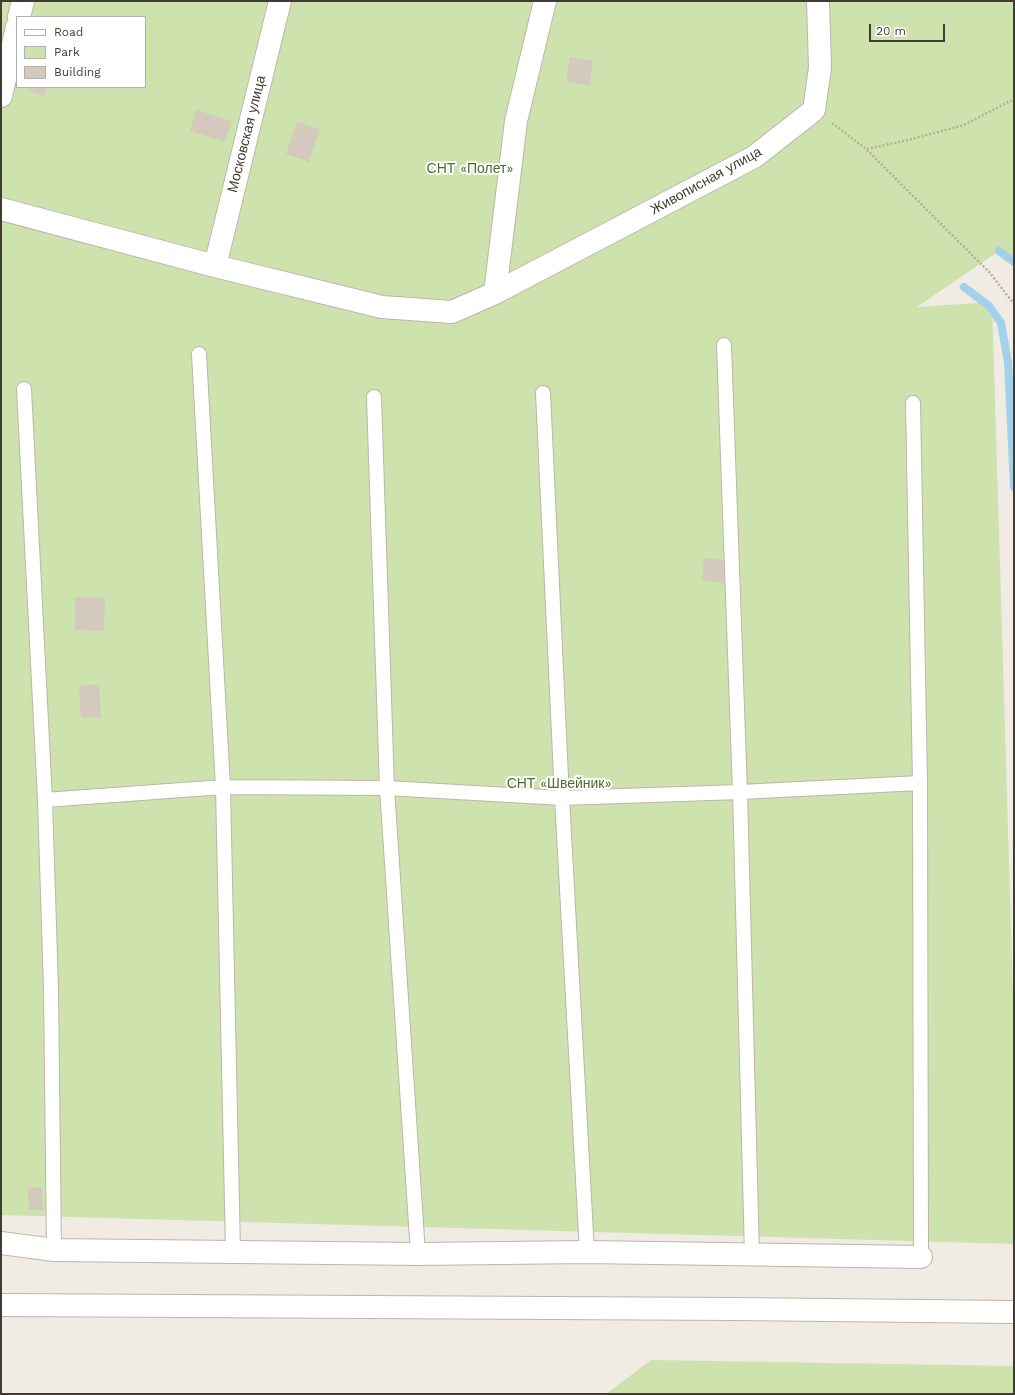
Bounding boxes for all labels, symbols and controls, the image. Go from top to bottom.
legend [16,16,146,88]
scale bar [871,16,947,42]
text: 20 m [876,24,906,38]
text: Road [54,25,83,39]
text: Park [54,45,80,59]
text: Building [54,65,101,79]
street label: Московская улица [224,74,270,194]
street label: Живописная улица [647,143,765,219]
park label: СНТ «Полет» [427,161,513,177]
park label: СНТ «Швейник» [507,776,611,792]

